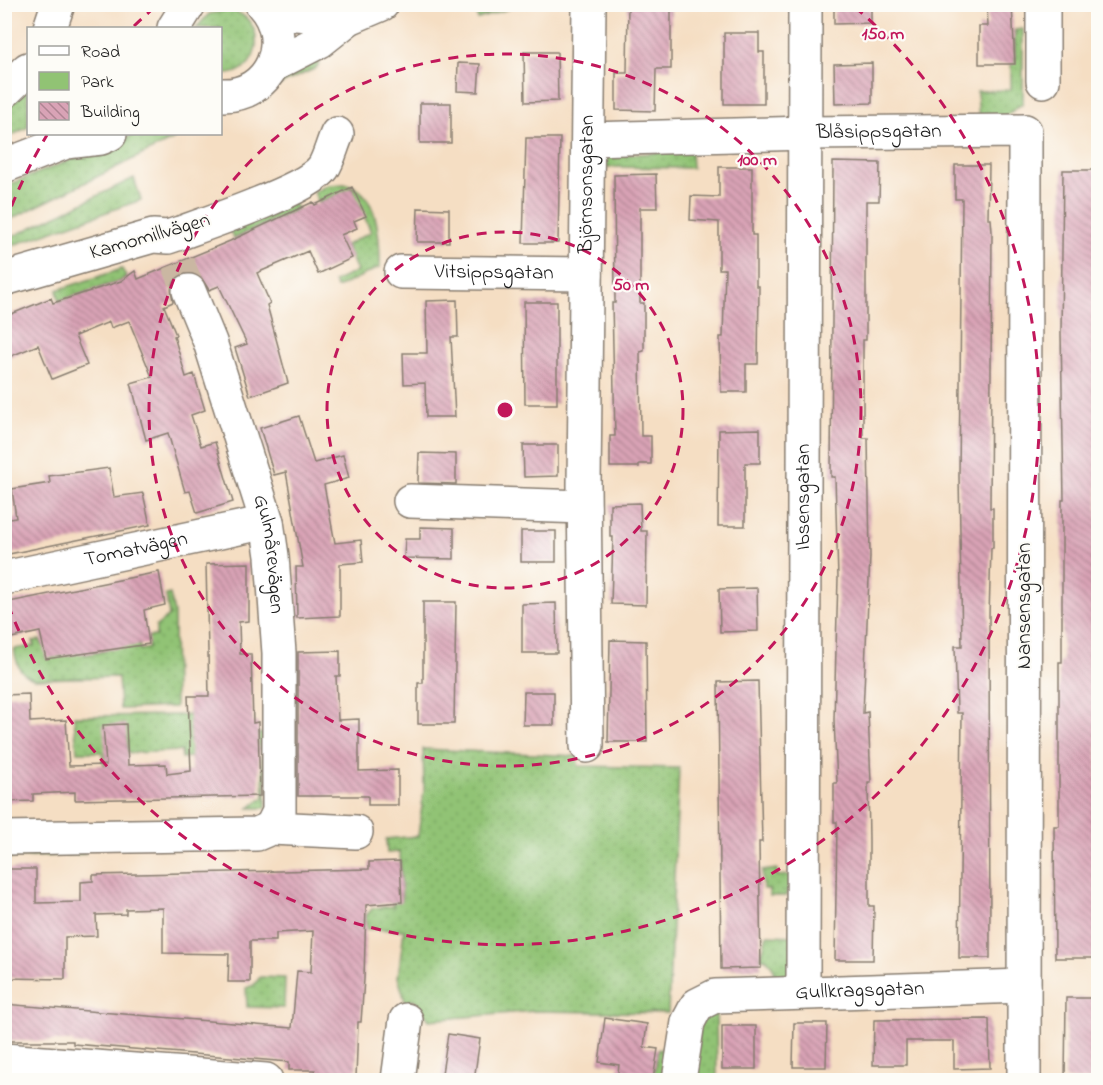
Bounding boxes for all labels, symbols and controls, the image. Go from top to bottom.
text: 150 m [862,22,904,48]
legend [27,27,222,135]
text: Road [81,40,120,66]
text: Park [81,70,114,96]
text: Building [80,100,140,127]
street label: Björnsonsgatan [571,115,604,254]
street label: Blåsippsgatan [815,117,942,149]
text: 100 m [737,148,777,174]
street label: Kamomillvägen [86,206,214,270]
street label: Vitsippsgatan [433,257,554,290]
text: 50 m [613,273,649,299]
centre of rings [495,400,515,420]
street label: Ibsensgatan [789,444,821,550]
street label: Gulmårevägen [244,491,291,615]
street label: Tomatvägen [82,524,190,575]
street label: Nansensgatan [1010,543,1042,669]
street label: Gullkragsgatan [795,974,925,1009]

